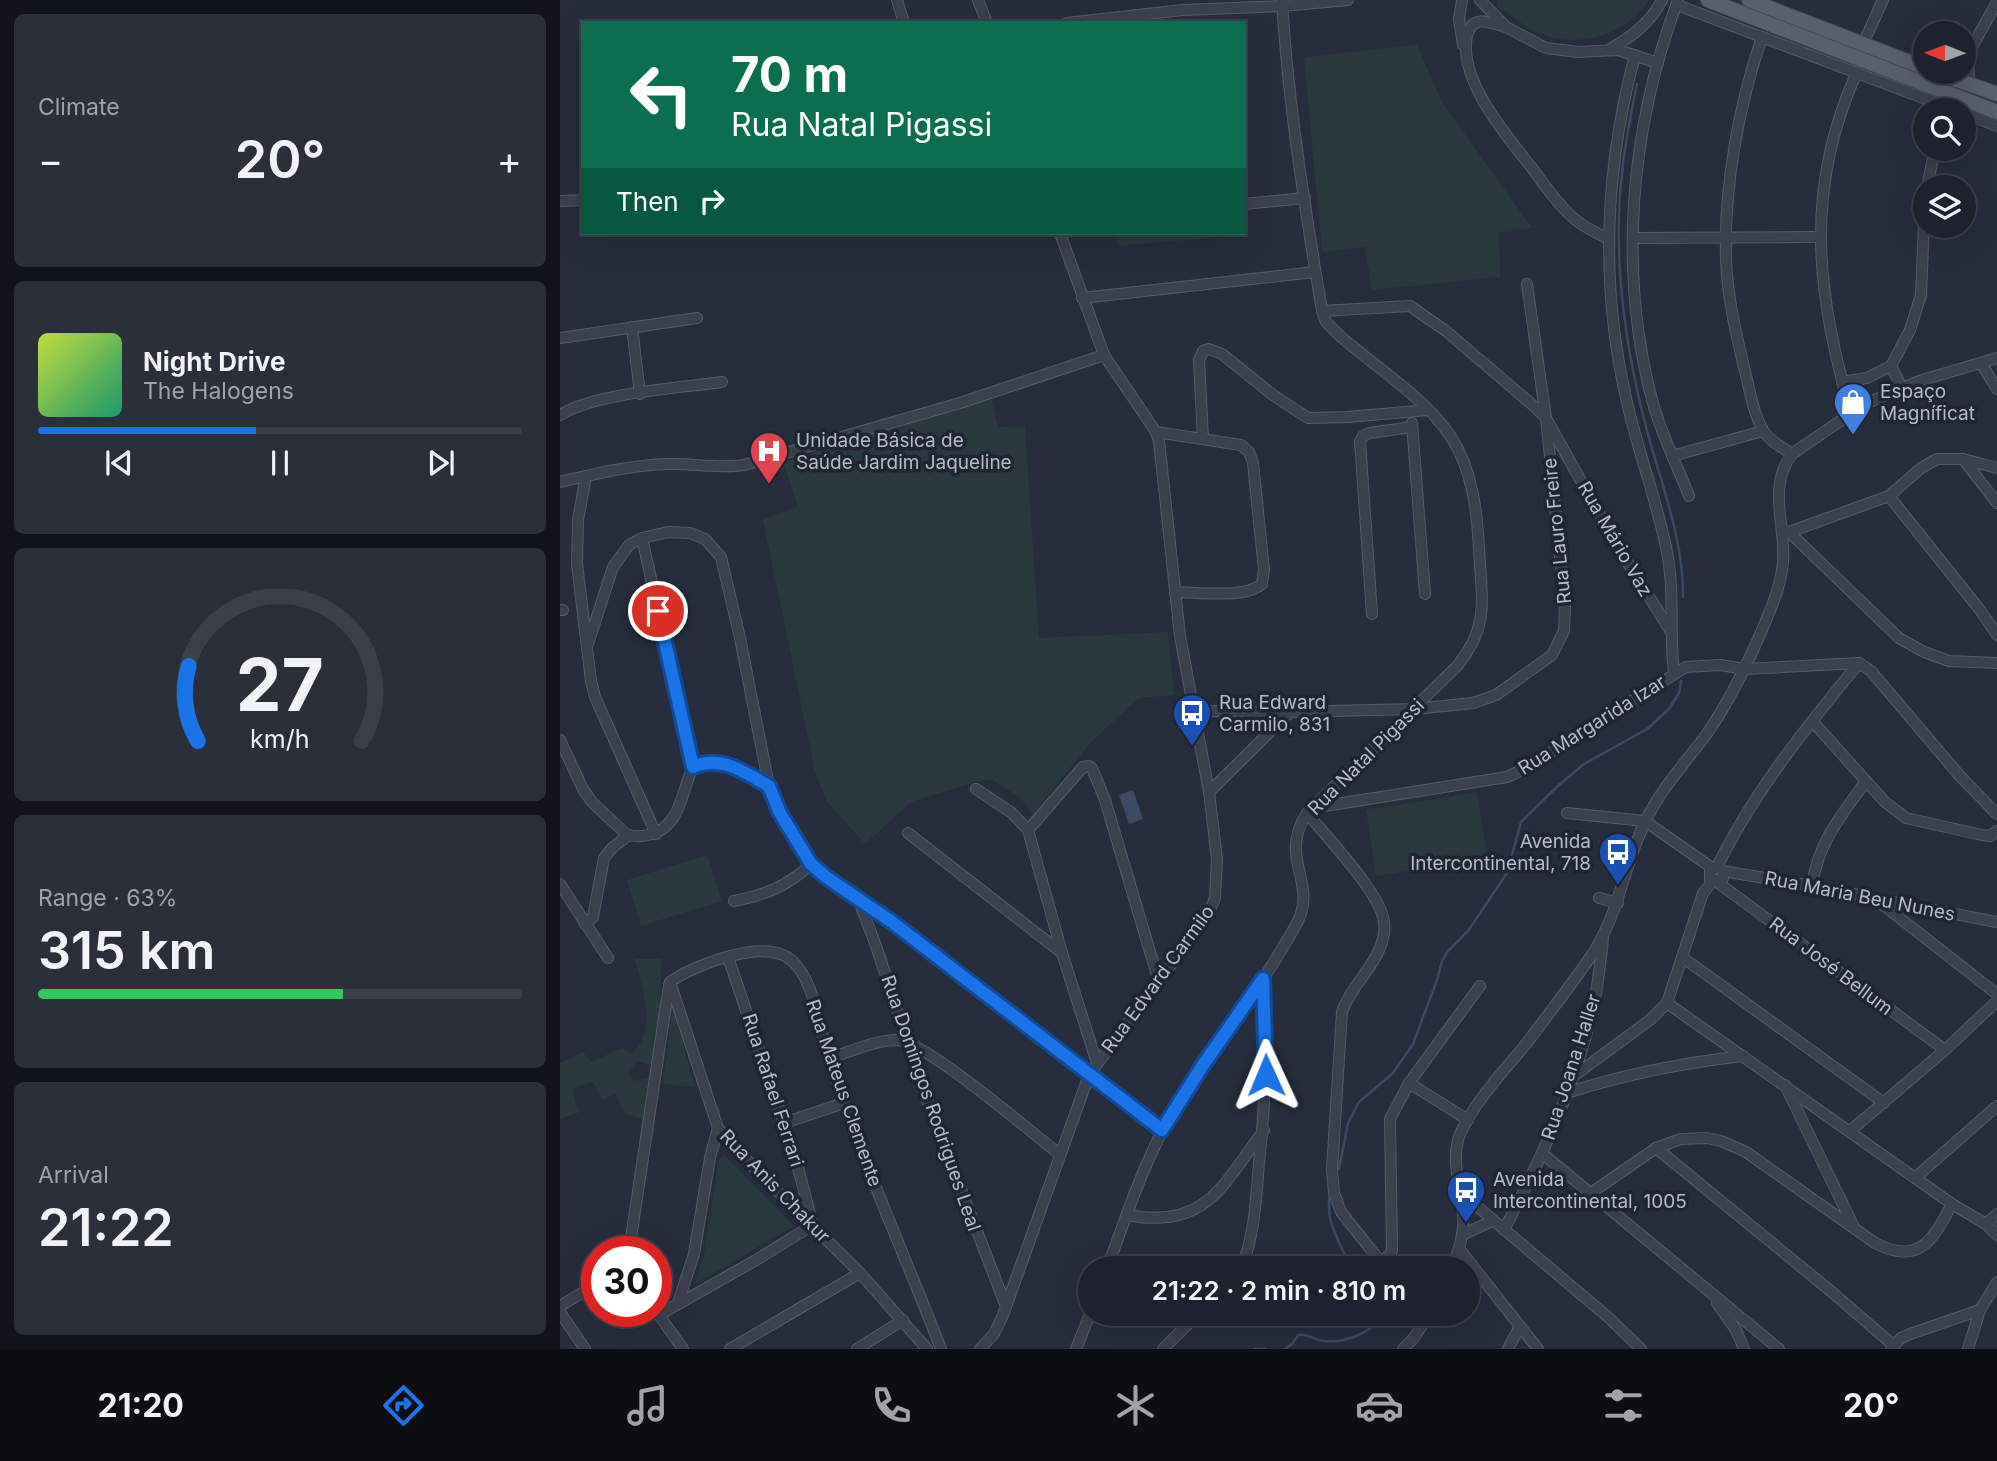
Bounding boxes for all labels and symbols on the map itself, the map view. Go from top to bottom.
north arrow [1913,21,1976,84]
place label: Espaço Magníficat [1880,380,1975,425]
shop icon: Espaço Magníficat [1832,381,1874,436]
place label: Unidade Básica de Saúde Jardim Jaqueline [796,429,1012,474]
hospital icon: Unidade Básica de Saúde Jardim Jaqueline [748,430,790,485]
street label: Rua Lauro Freire [1538,457,1576,605]
street label: Rua Mário Vaz [1573,477,1657,601]
pin [628,581,688,641]
street label: Rua Margarida Izar [1514,670,1670,780]
place label: Rua Edward Carmilo, 831 [1219,691,1330,736]
bus stop icon: Rua Edward Carmilo, 831 [1171,692,1213,747]
street label: Rua Natal Pigassi [1303,694,1429,820]
place label: Avenida Intercontinental, 718 [1410,830,1591,875]
bus stop icon: Avenida Intercontinental, 718 [1597,831,1639,886]
street label: Rua Maria Beu Nunes [1763,866,1957,926]
street label: Rua Edvard Carmilo [1097,901,1219,1057]
street label: Rua José Bellum [1765,912,1897,1020]
street label: Rua Domingos Rodrigues Leal [876,972,986,1234]
street label: Rua Joana Haller [1537,991,1605,1143]
street label: Rua Mateus Clemente [801,996,887,1190]
street label: Rua Rafael Ferrari [737,1011,809,1169]
position arrow [1229,1038,1303,1112]
street label: Rua Anis Chakur [715,1125,835,1247]
place label: Avenida Intercontinental, 1005 [1493,1168,1687,1213]
bus stop icon: Avenida Intercontinental, 1005 [1445,1169,1487,1224]
speed limit sign: 30 [581,1236,672,1327]

